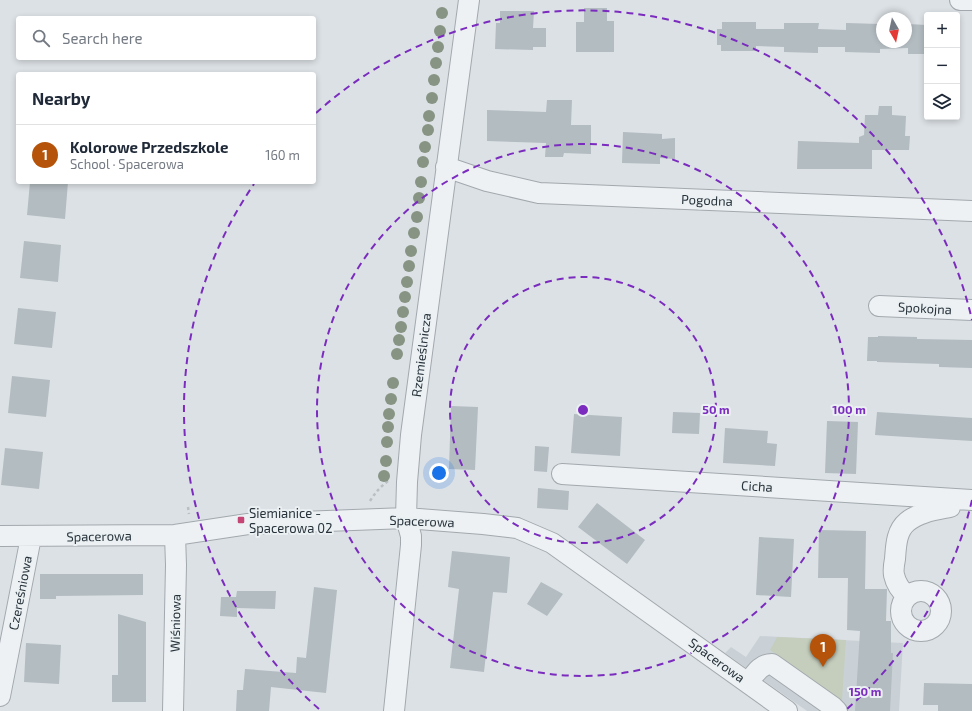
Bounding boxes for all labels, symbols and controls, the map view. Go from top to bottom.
north arrow [876,12,912,48]
map controls [924,12,960,120]
button: + [924,12,960,48]
search box [16,16,316,60]
icon: search [30,27,52,49]
text: Search here [62,29,143,47]
button: − [924,48,960,84]
button: layers [924,84,960,120]
text: Nearby [32,88,90,108]
text: Kolorowe Przedszkole [70,138,228,156]
text: 1 [42,147,48,163]
text: 160 m [265,147,300,163]
text: School · Spacerowa [70,156,184,172]
street label: Pogodna [681,191,733,209]
street label: Spokojna [898,299,952,317]
street label: Rzemieślnicza [408,312,434,398]
text: 50 m [702,402,730,416]
text: 100 m [832,402,866,416]
centre of rings [576,403,590,417]
your location [429,463,449,483]
street label: Cicha [741,477,773,495]
place label: Siemianice - Spacerowa 02 [249,505,332,536]
street label: Spacerowa [389,512,455,530]
marker: Siemianice - Spacerowa 02 [236,515,246,525]
street label: Spacerowa [66,527,132,545]
street label: Czereśniowa [5,554,35,632]
street label: Wiśniowa [166,594,184,652]
street label: Spacerowa [686,634,748,686]
pin: 1 [810,634,836,667]
text: 150 m [849,684,881,698]

